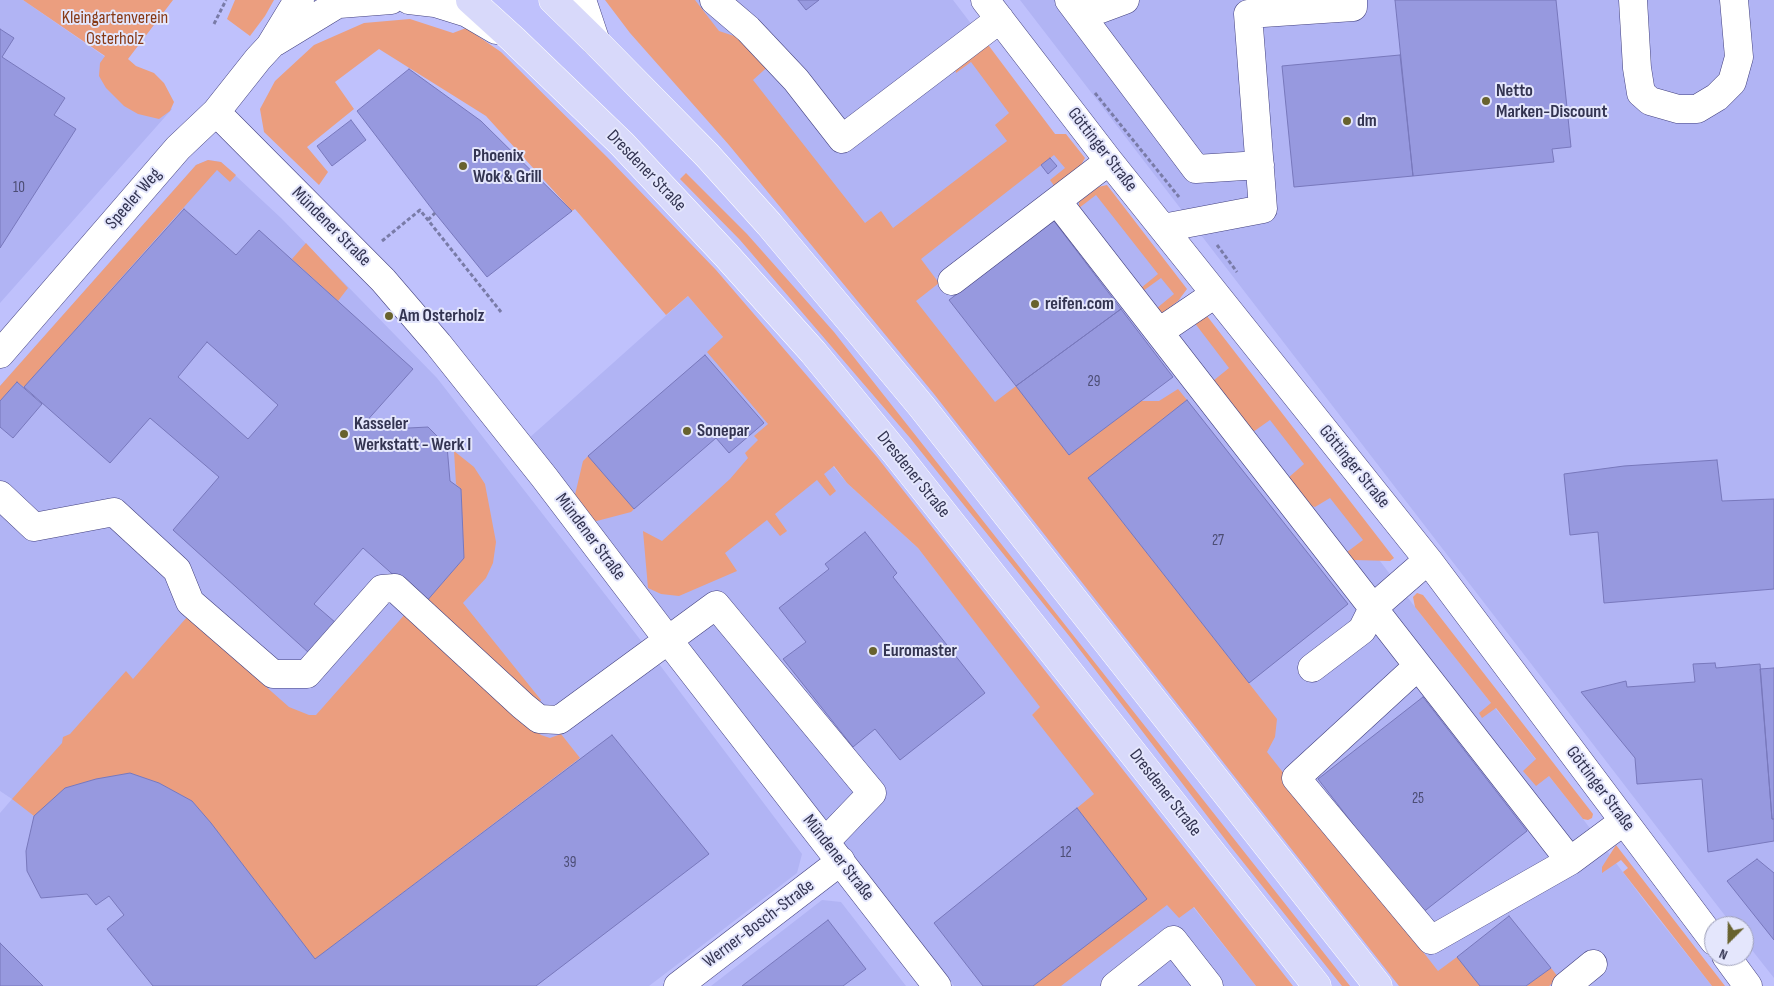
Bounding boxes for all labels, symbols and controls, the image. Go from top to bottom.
park label: Kleingartenverein Osterholz [62,7,168,50]
place label: Netto Marken-Discount [1496,80,1607,122]
marker: Netto Marken-Discount [1480,95,1492,107]
street label: Göttinger Straße [1062,104,1142,196]
place label: dm [1357,110,1377,132]
marker: dm [1341,115,1353,127]
street label: Dresdener Straße [602,126,690,216]
place label: Phoenix Wok & Grill [473,145,542,188]
marker: Phoenix Wok & Grill [457,160,469,172]
street label: Speeler Weg [102,164,166,234]
house number: 10 [13,179,25,197]
street label: Mündener Straße [287,183,375,271]
place label: reifen.com [1045,293,1114,315]
marker: reifen.com [1029,298,1041,310]
place label: Am Osterholz [399,305,484,327]
marker: Am Osterholz [383,310,395,322]
house number: 29 [1088,373,1100,391]
place label: Kasseler Werkstatt - Werk I [354,413,471,456]
place label: Sonepar [697,420,749,442]
street label: Göttinger Straße [1314,421,1394,513]
marker: Sonepar [681,425,693,437]
street label: Dresdener Straße [872,427,954,523]
marker: Kasseler Werkstatt - Werk I [338,428,350,440]
street label: Mündener Straße [550,489,630,585]
house number: 27 [1212,532,1224,550]
place label: Euromaster [883,640,957,662]
marker: Euromaster [867,645,879,657]
street label: Göttinger Straße [1561,742,1639,836]
street label: Dresdener Straße [1124,745,1206,841]
house number: 25 [1412,790,1424,808]
street label: Mündener Straße [798,811,878,905]
house number: 12 [1060,844,1072,862]
house number: 39 [564,854,576,872]
street label: Werner-Bosch-Straße [699,875,819,973]
north arrow [1704,916,1754,966]
text: N [1717,945,1730,964]

